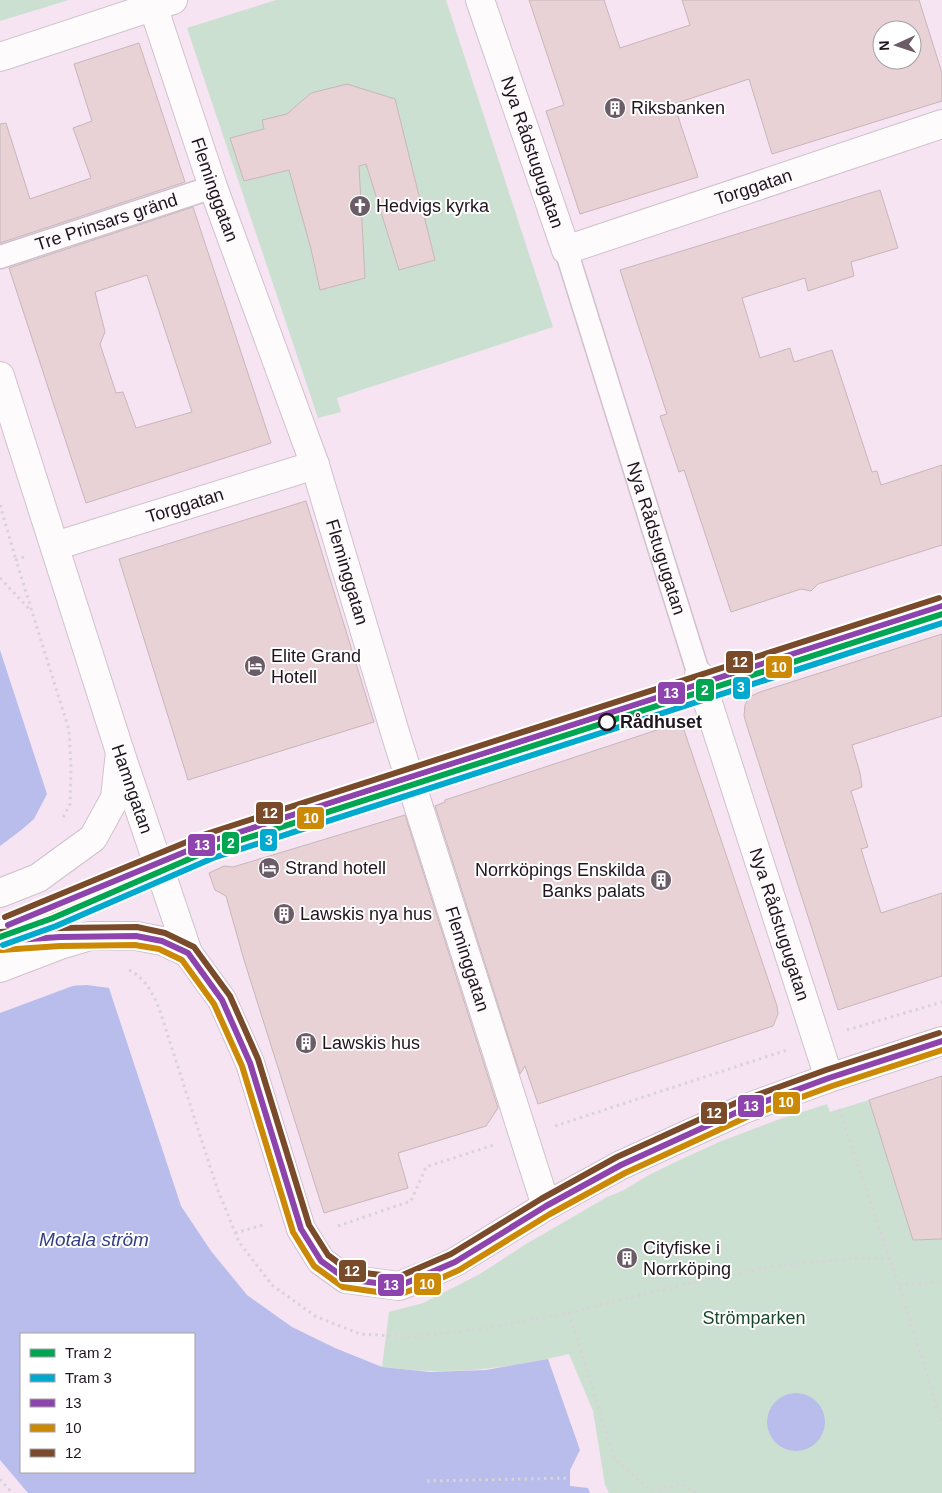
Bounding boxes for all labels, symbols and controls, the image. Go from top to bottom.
north arrow [872,20,922,70]
text: N [876,40,892,51]
street label: Nya Rådstugugatan [497,74,568,231]
building icon: Riksbanken [603,96,627,120]
place label: Riksbanken [631,98,725,118]
street label: Fleminggatan [187,135,242,244]
street label: Torggatan [712,165,795,209]
street label: Tre Prinsars gränd [33,189,180,255]
church icon: Hedvigs kyrka [348,194,372,218]
place label: Hedvigs kyrka [376,196,490,216]
street label: Nya Rådstugugatan [623,459,690,617]
street label: Torggatan [144,484,226,527]
street label: Fleminggatan [322,517,372,627]
place label: Elite Grand Hotell [271,646,361,687]
line badge: 12 [725,650,754,674]
hotel icon: Elite Grand Hotell [243,654,267,678]
text: 12 [732,654,748,670]
line badge: 10 [765,655,793,679]
text: 10 [771,659,787,675]
line badge: 3 [732,676,751,700]
line badge: 2 [695,678,715,702]
text: 3 [737,679,745,695]
line badge: 13 [657,681,686,705]
text: 2 [701,682,709,698]
text: 13 [663,685,679,701]
place label: Rådhuset [620,712,702,732]
marker: Rådhuset [598,713,616,731]
street label: Hamngatan [107,742,157,836]
line badge: 12 [255,801,284,825]
text: 12 [262,805,278,821]
line badge: 10 [296,806,325,830]
text: 10 [303,810,319,826]
line badge: 3 [259,828,278,852]
line badge: 2 [221,831,240,855]
text: 3 [265,832,273,848]
line badge: 13 [187,833,216,857]
text: 2 [227,835,235,851]
text: 13 [194,837,210,853]
street label: Nya Rådstugugatan [745,846,813,1003]
hotel icon: Strand hotell [257,856,281,880]
place label: Strand hotell [285,858,386,878]
place label: Norrköpings Enskilda Banks palats [475,860,646,901]
building icon: Norrköpings Enskilda Banks palats [649,868,673,892]
building icon: Lawskis nya hus [272,902,296,926]
place label: Lawskis nya hus [300,904,432,924]
street label: Fleminggatan [441,904,493,1014]
building icon: Lawskis hus [294,1031,318,1055]
place label: Lawskis hus [322,1033,420,1053]
line badge: 10 [772,1091,801,1115]
line badge: 13 [737,1094,765,1118]
text: 10 [778,1094,794,1110]
text: 13 [743,1098,759,1114]
line badge: 12 [700,1101,728,1125]
text: 12 [706,1105,722,1121]
water label: Motala ström [39,1229,149,1250]
place label: Cityfiske i Norrköping [643,1238,731,1279]
building icon: Cityfiske i Norrköping [615,1246,639,1270]
line badge: 12 [338,1259,367,1283]
text: 12 [344,1263,360,1279]
line badge: 10 [413,1272,442,1296]
line badge: 13 [377,1273,405,1297]
text: 10 [419,1276,435,1292]
text: 13 [383,1277,399,1293]
park label: Strömparken [702,1308,806,1328]
legend [20,1333,195,1473]
text: Tram 2 [65,1344,112,1361]
text: Tram 3 [65,1369,112,1386]
text: 13 [65,1394,82,1411]
text: 10 [65,1419,82,1436]
text: 12 [65,1444,82,1461]

